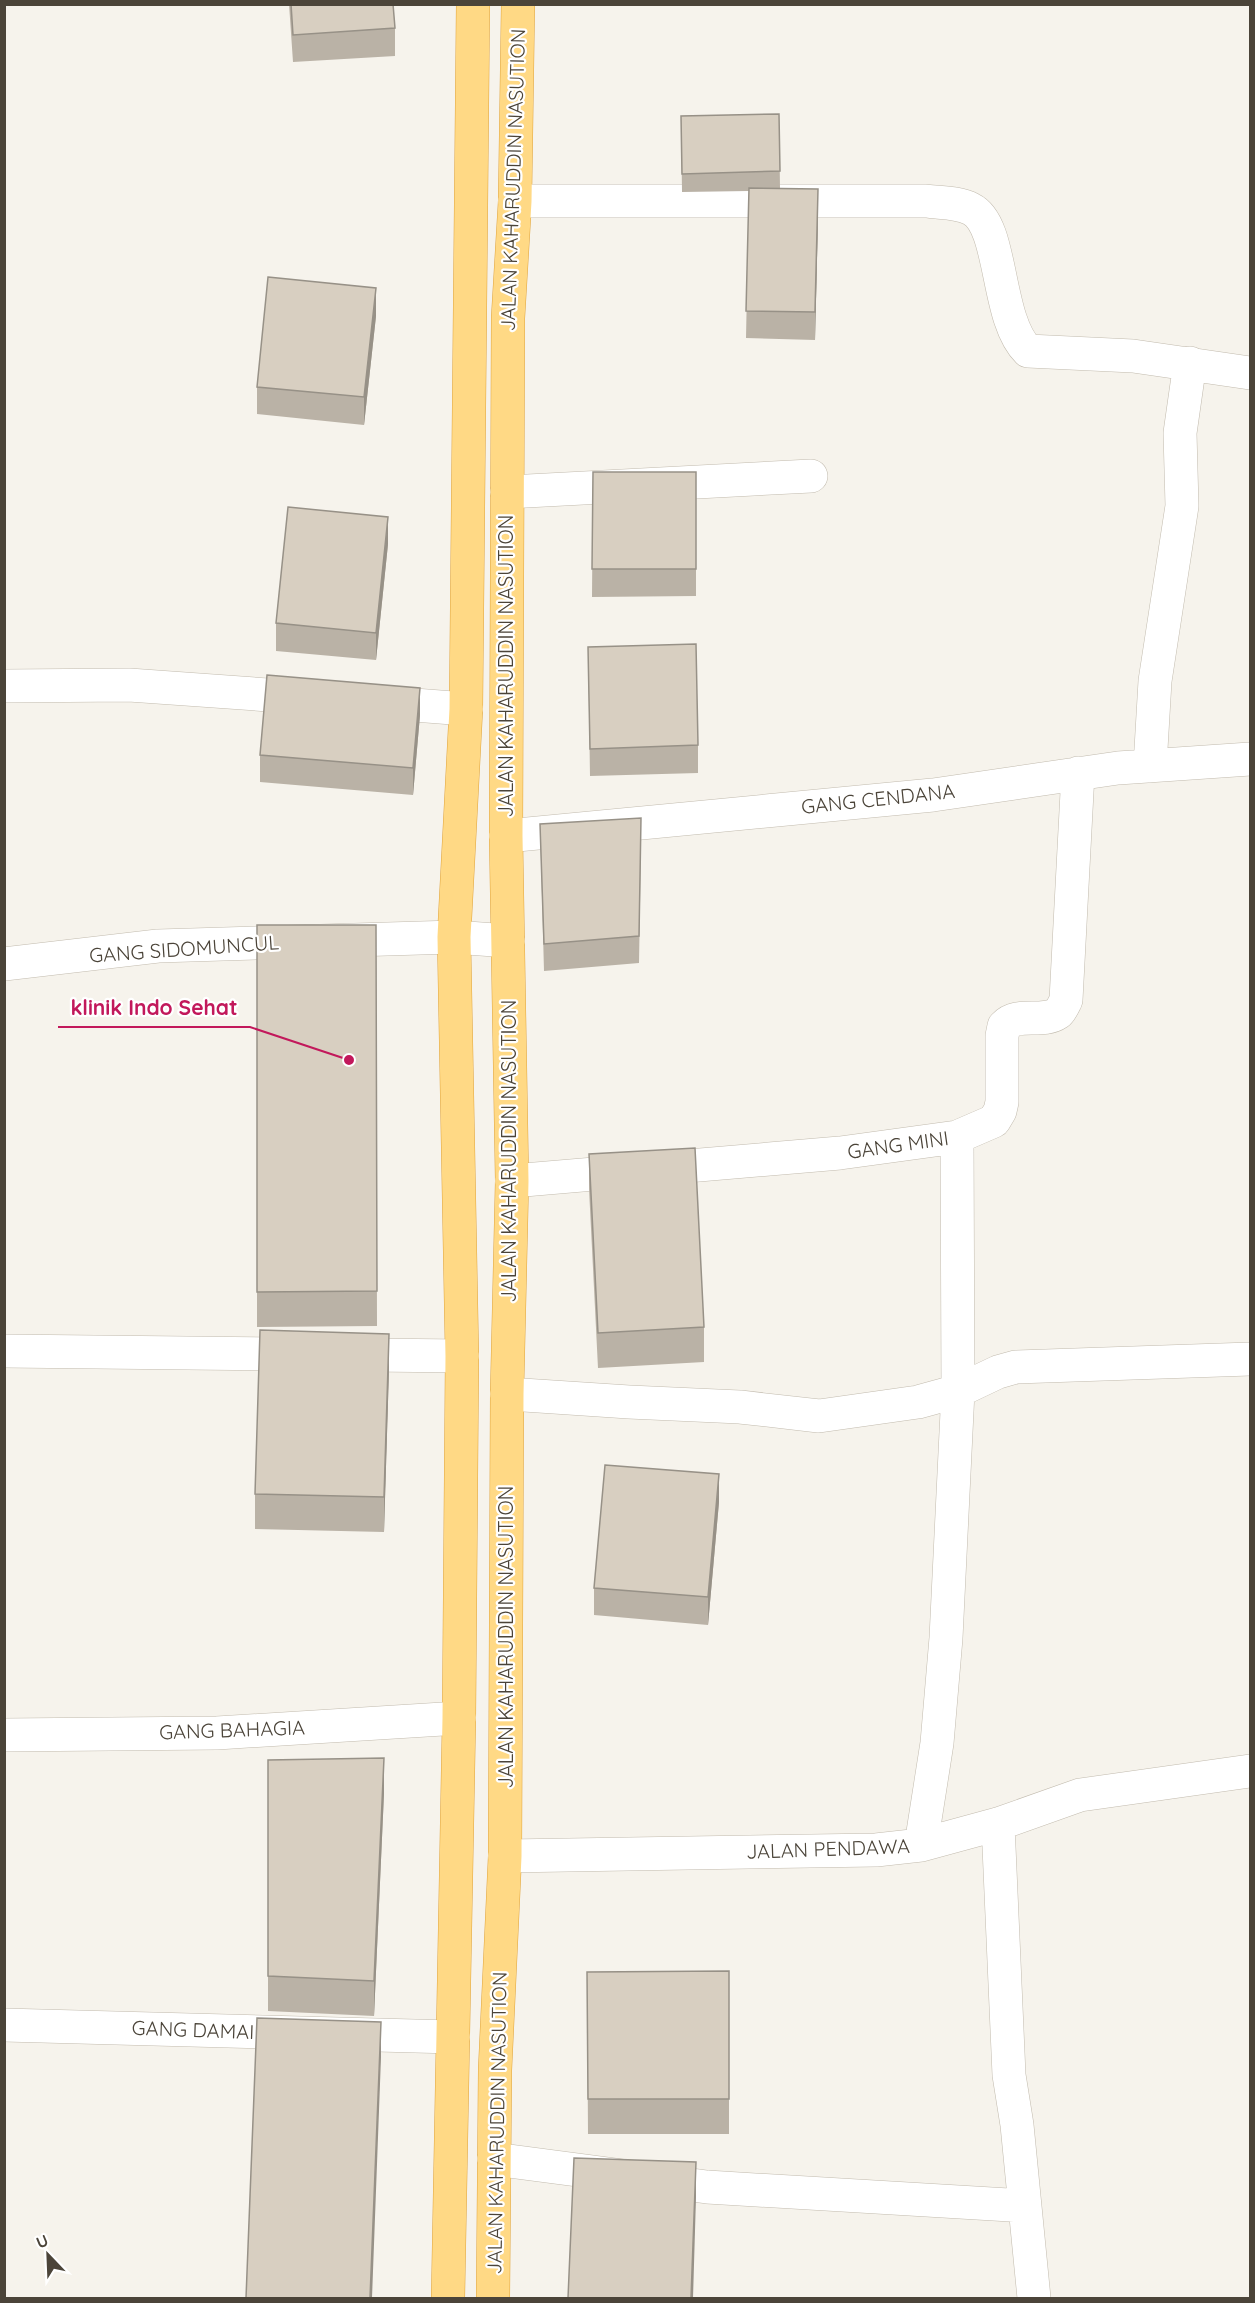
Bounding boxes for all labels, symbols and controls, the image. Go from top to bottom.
street label: JALAN KAHARUDDIN NASUTION [495,28,530,332]
street label: JALAN KAHARUDDIN NASUTION [493,515,518,817]
street label: GANG CENDANA [800,778,956,819]
street label: GANG SIDOMUNCUL [88,929,280,968]
callout: klinik Indo Sehat [58,988,250,1027]
text: klinik Indo Sehat [70,994,238,1020]
street label: JALAN KAHARUDDIN NASUTION [496,1000,521,1302]
street label: GANG MINI [846,1125,950,1164]
street label: JALAN KAHARUDDIN NASUTION [493,1486,518,1788]
street label: GANG BAHAGIA [159,1714,305,1745]
street label: JALAN PENDAWA [746,1833,910,1864]
street label: JALAN KAHARUDDIN NASUTION [481,1971,512,2275]
street label: GANG DAMAI [131,2015,255,2044]
north arrow [18,2225,78,2285]
text: U [33,2230,51,2253]

